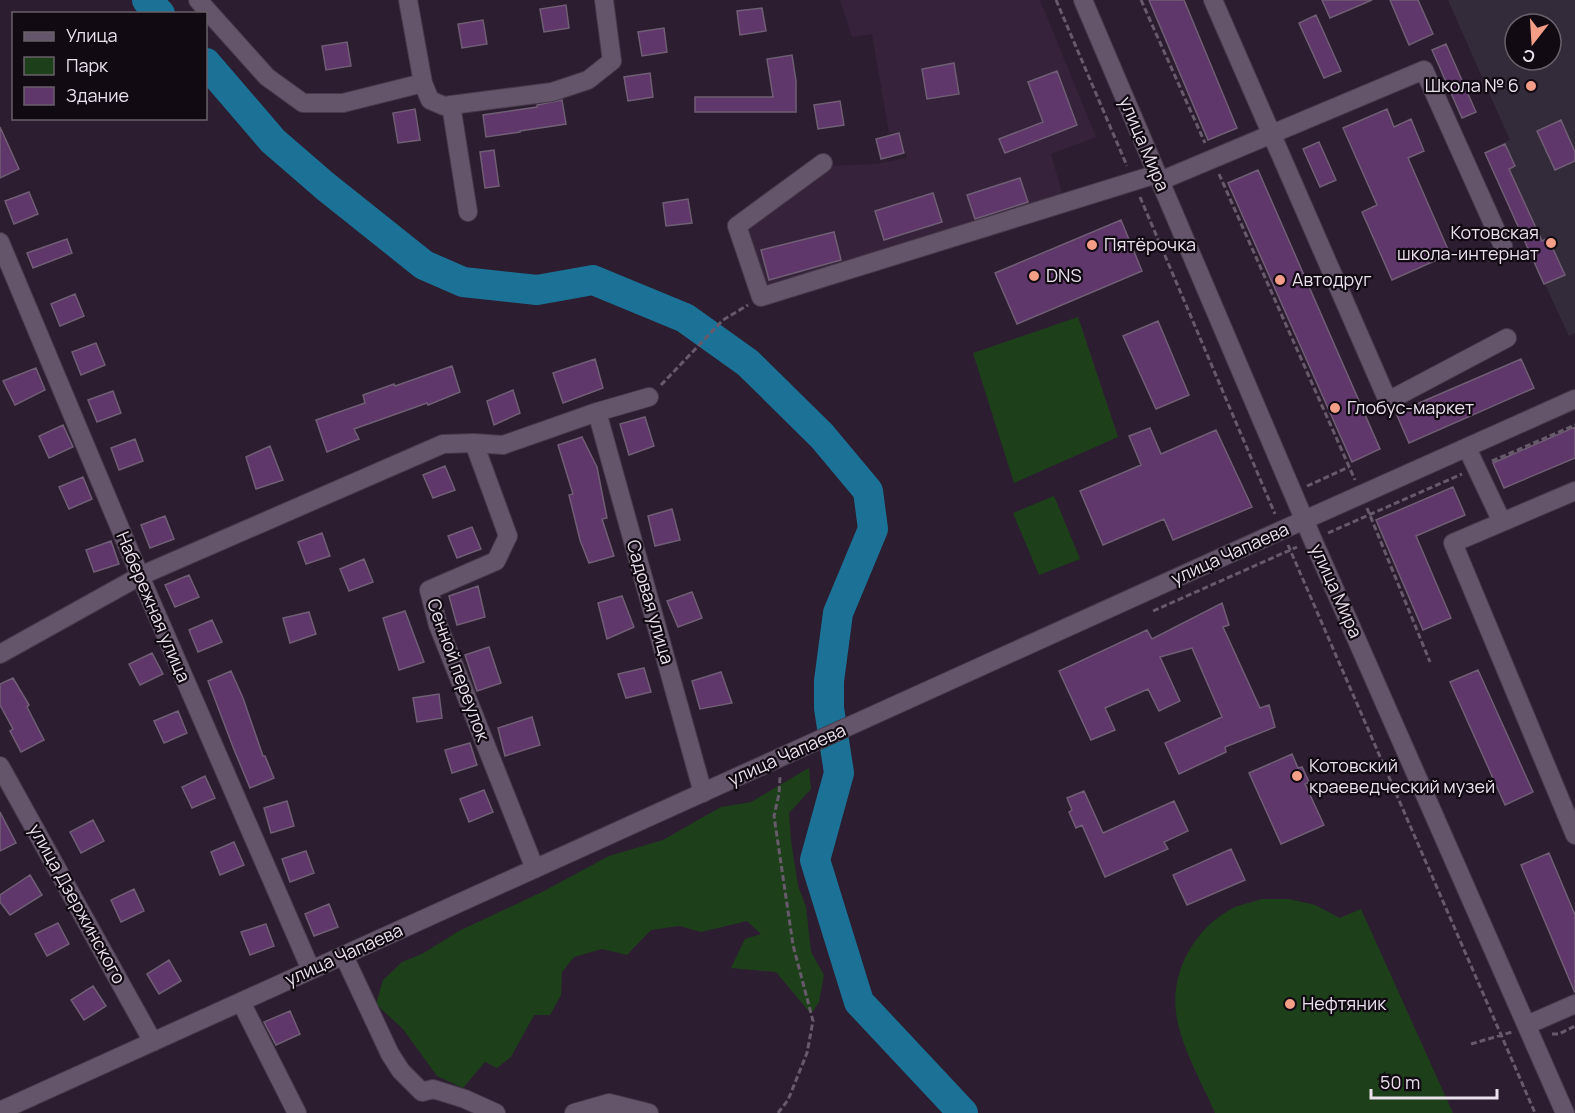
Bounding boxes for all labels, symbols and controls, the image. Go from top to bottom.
legend [12,12,207,120]
north arrow [1503,12,1563,72]
text: Улица [66,23,118,47]
text: С [1520,44,1537,69]
text: Парк [66,53,109,77]
place label: Школа № 6 [1425,73,1519,97]
marker: Школа № 6 [1524,79,1538,93]
text: Здание [66,83,129,107]
street label: улица Мира [1114,93,1176,195]
place label: Котовская школа-интернат [1397,220,1539,265]
place label: Пятёрочка [1104,232,1196,256]
marker: Котовская школа-интернат [1544,236,1558,250]
marker: Пятёрочка [1085,238,1099,252]
place label: DNS [1046,263,1082,287]
place label: Автодруг [1292,267,1372,291]
marker: DNS [1027,269,1041,283]
marker: Автодруг [1273,273,1287,287]
place label: Глобус-маркет [1347,395,1474,419]
marker: Глобус-маркет [1328,401,1342,415]
street label: улица Чапаева [1167,516,1292,590]
street label: Набережная улица [111,527,197,686]
street label: Садовая улица [622,537,680,667]
street label: улица Мира [1306,540,1368,641]
street label: Сенной переулок [422,595,496,745]
street label: улица Чапаева [724,717,849,791]
place label: Котовский краеведческий музей [1309,753,1495,798]
marker: Котовский краеведческий музей [1290,769,1304,783]
street label: улица Дзержинского [24,819,132,988]
street label: улица Чапаева [281,917,406,991]
place label: Нефтяник [1302,991,1387,1015]
marker: Нефтяник [1283,997,1297,1011]
scale bar [1371,1062,1497,1100]
text: 50 m [1380,1070,1420,1094]

